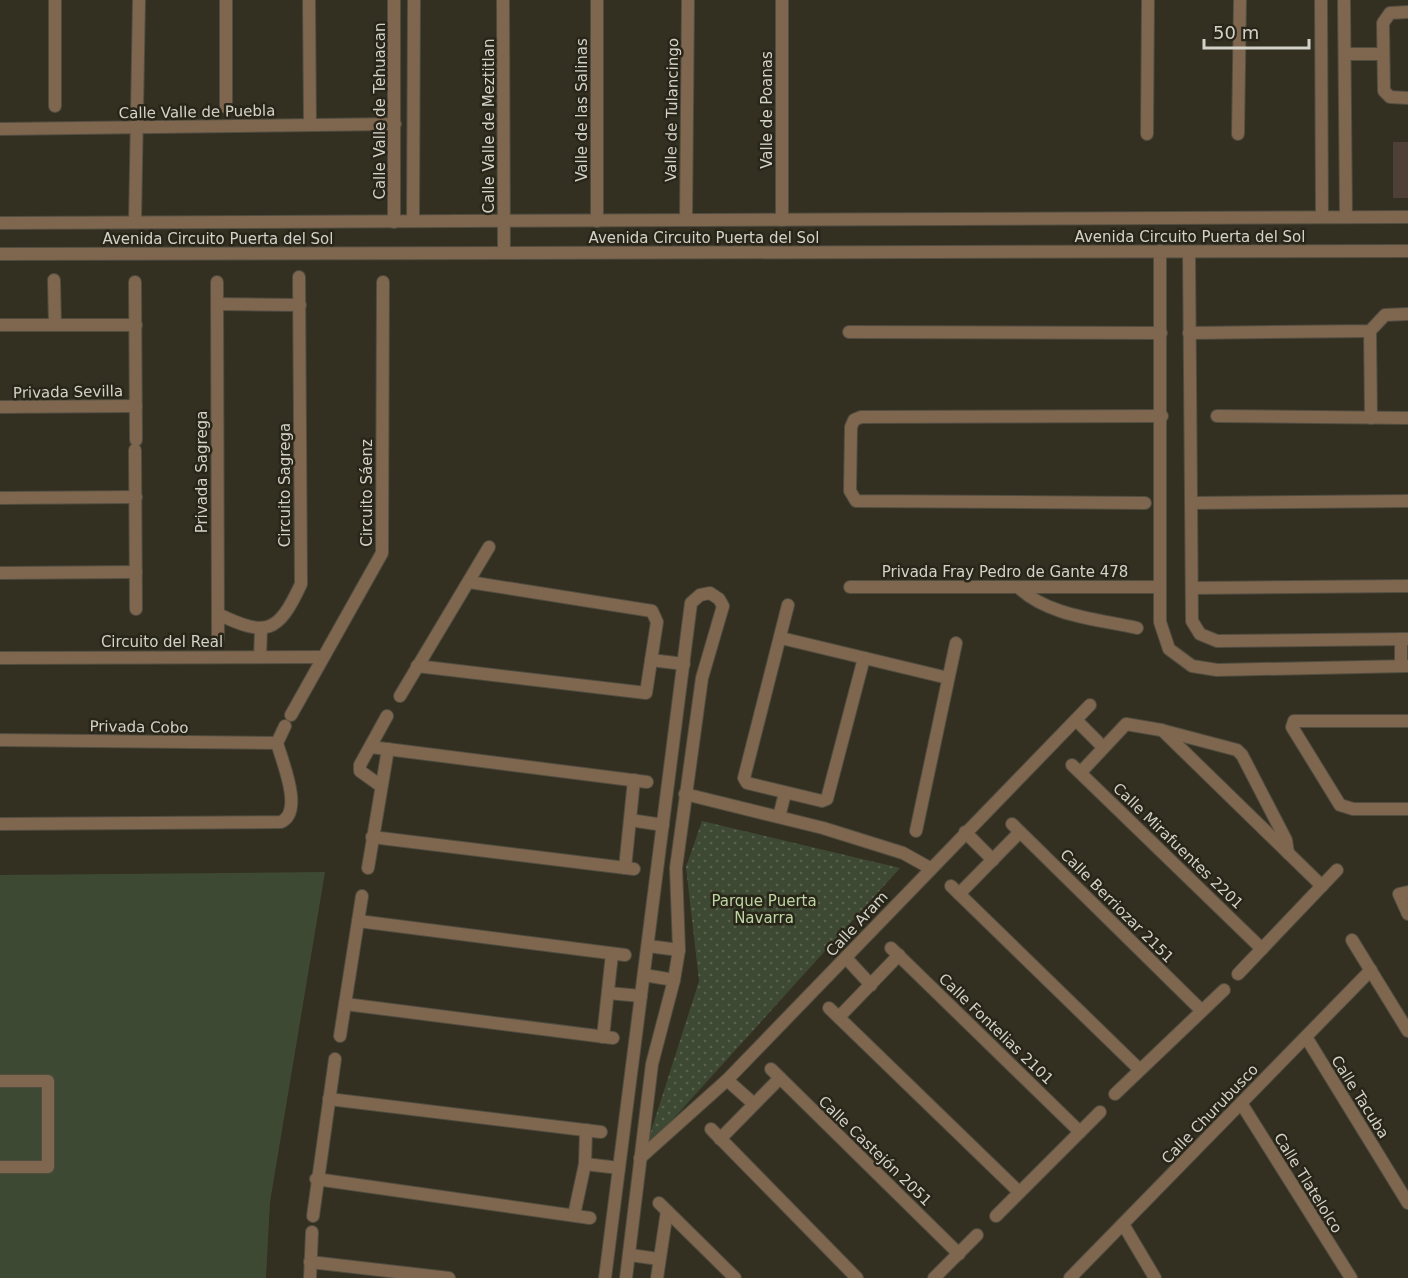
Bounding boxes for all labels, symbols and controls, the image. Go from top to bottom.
scale bar [1204,12,1309,50]
street label: Calle Valle de Tehuacan [371,22,389,200]
text: 50 m [1213,22,1259,43]
street label: Valle de las Salinas [573,38,591,182]
street label: Valle de Tulancingo [662,38,682,182]
street label: Calle Valle de Meztitlan [480,39,498,213]
street label: Valle de Poanas [758,51,776,169]
street label: Calle Valle de Puebla [119,102,275,122]
street label: Avenida Circuito Puerta del Sol [1075,228,1305,246]
street label: Avenida Circuito Puerta del Sol [589,229,819,247]
street label: Avenida Circuito Puerta del Sol [103,230,333,248]
street label: Privada Sevilla [13,382,123,402]
street label: Privada Sagrega [193,411,211,533]
street label: Circuito Sagrega [276,423,294,547]
street label: Circuito Sáenz [358,439,376,547]
street label: Privada Fray Pedro de Gante 478 [882,563,1128,581]
street label: Circuito del Real [101,633,223,651]
street label: Privada Cobo [89,717,189,737]
street label: Calle Mirafuentes 2201 [1109,779,1247,913]
street label: Calle Berriozar 2151 [1057,846,1177,966]
street label: Calle Aram [822,888,892,960]
park label: Parque Puerta Navarra [711,892,817,927]
street label: Calle Fontelias 2101 [935,970,1057,1088]
street label: Calle Tacuba [1327,1052,1393,1142]
street label: Calle Churubusco [1158,1060,1262,1168]
street label: Calle Castejón 2051 [815,1092,935,1210]
street label: Calle Tlatelolco [1270,1130,1346,1236]

